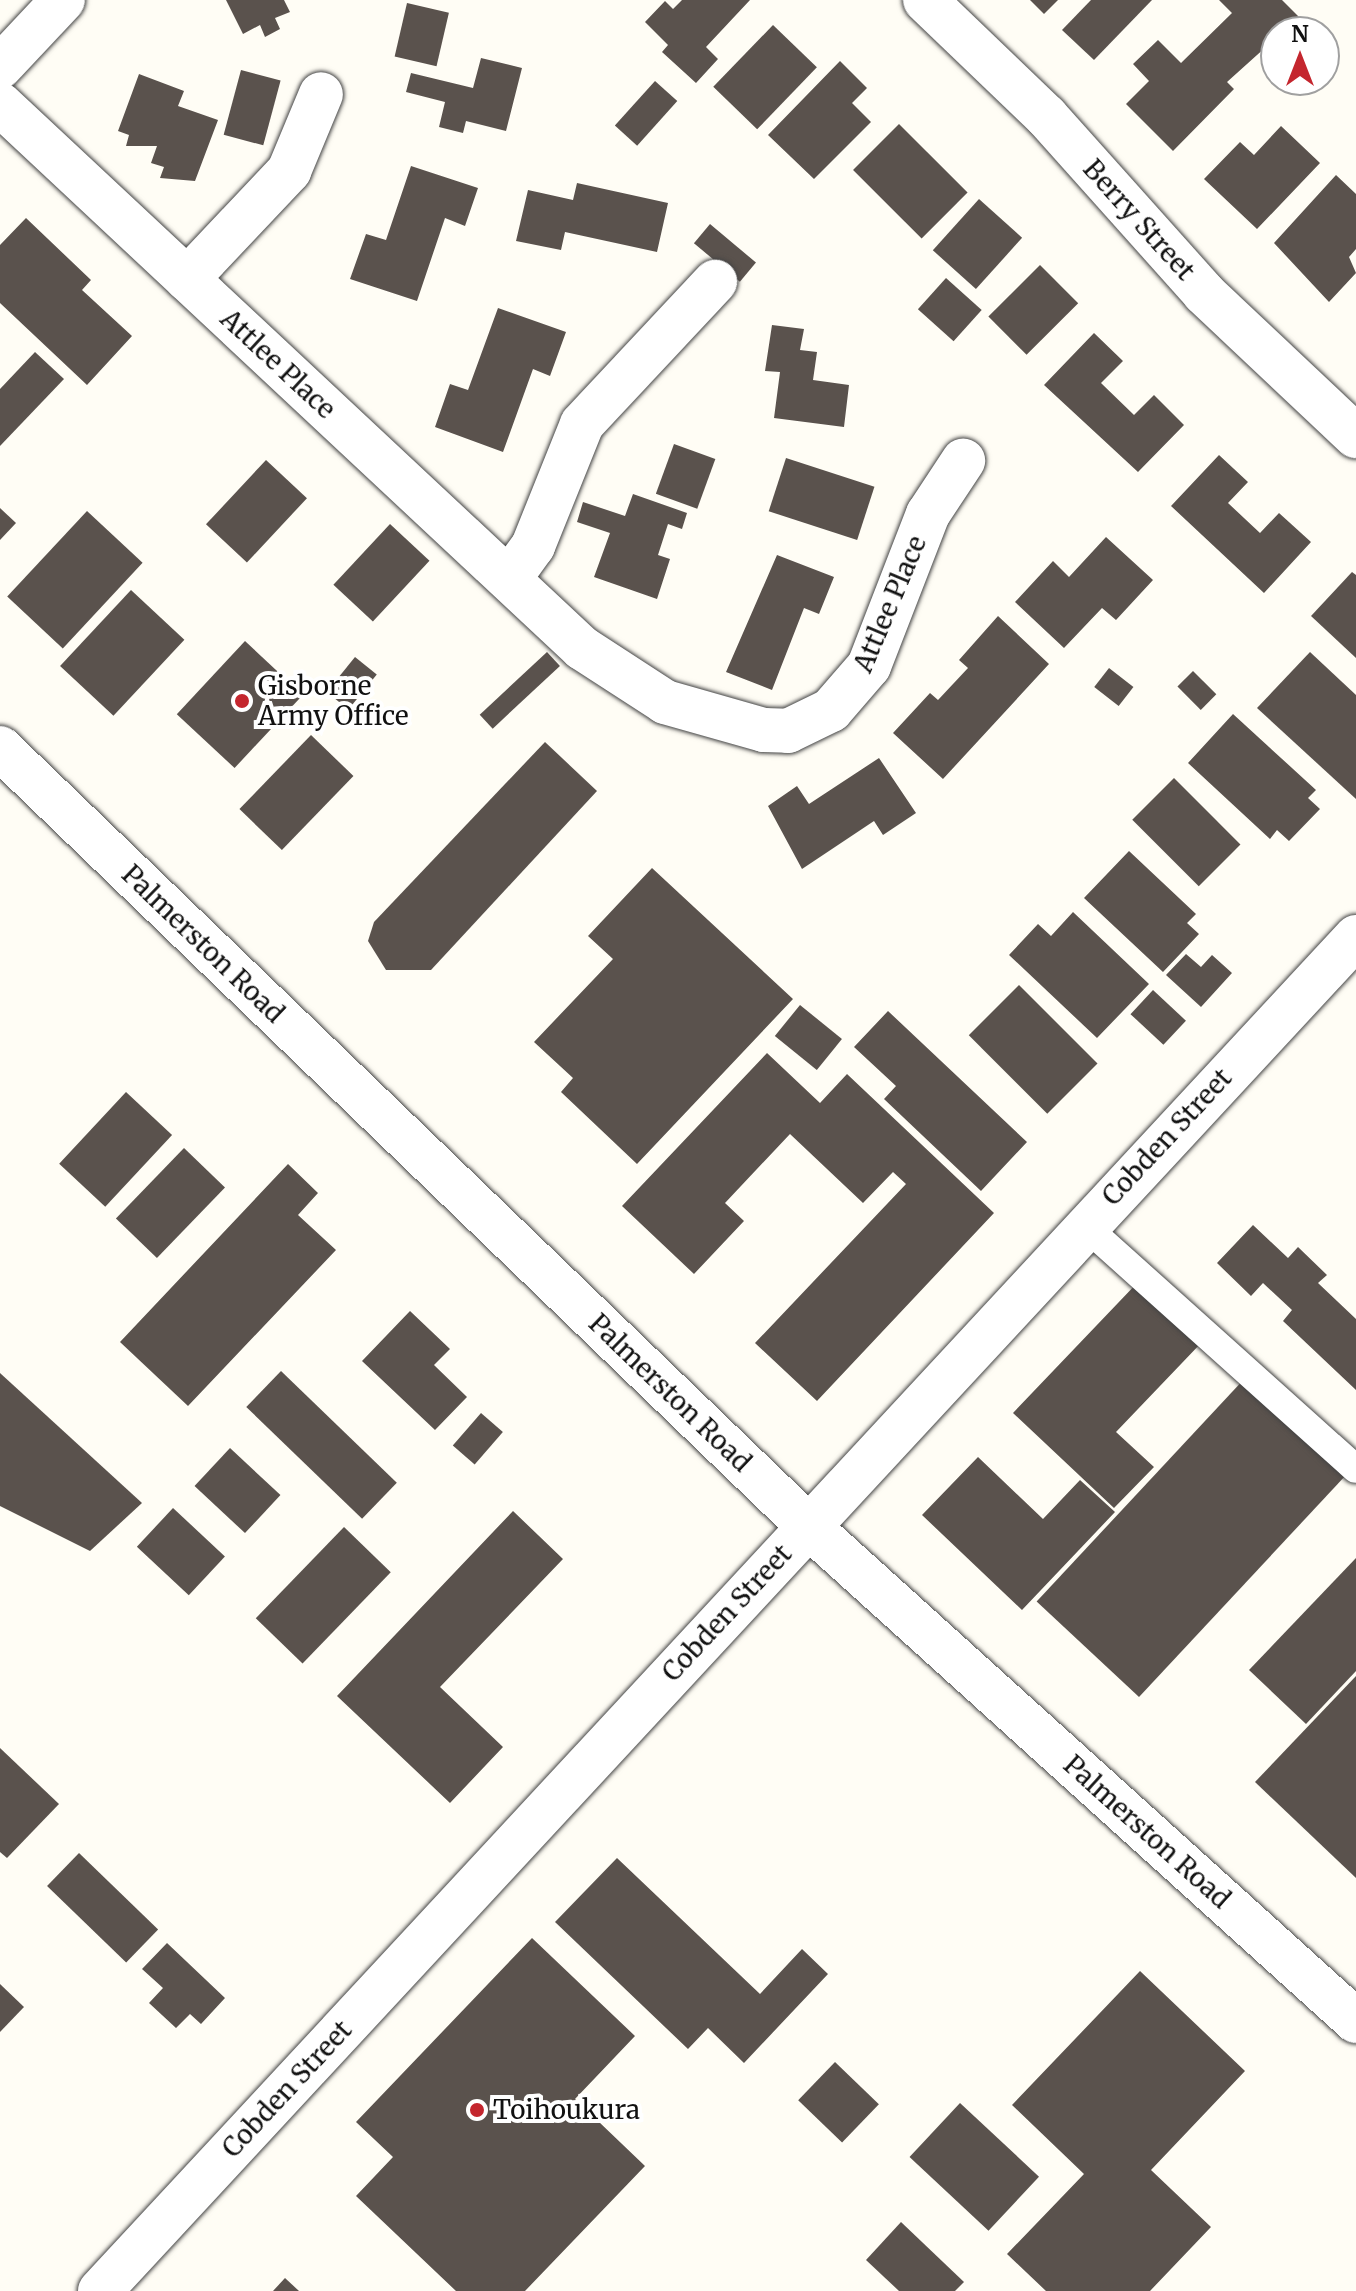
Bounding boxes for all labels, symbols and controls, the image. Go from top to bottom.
north arrow [1260,16,1340,96]
text: N [1291,20,1309,48]
street label: Berry Street [1077,153,1201,287]
street label: Attlee Place [214,303,342,425]
street label: Attlee Place [847,531,933,677]
place label: Gisborne Army Office [258,670,408,732]
marker: Gisborne Army Office [233,692,251,710]
street label: Palmerston Road [115,859,291,1029]
street label: Cobden Street [1096,1062,1238,1212]
street label: Palmerston Road [582,1308,758,1478]
street label: Cobden Street [656,1538,798,1688]
street label: Palmerston Road [1057,1749,1237,1915]
street label: Cobden Street [216,2014,358,2164]
place label: Toihoukura [493,2094,640,2126]
marker: Toihoukura [468,2101,486,2119]

